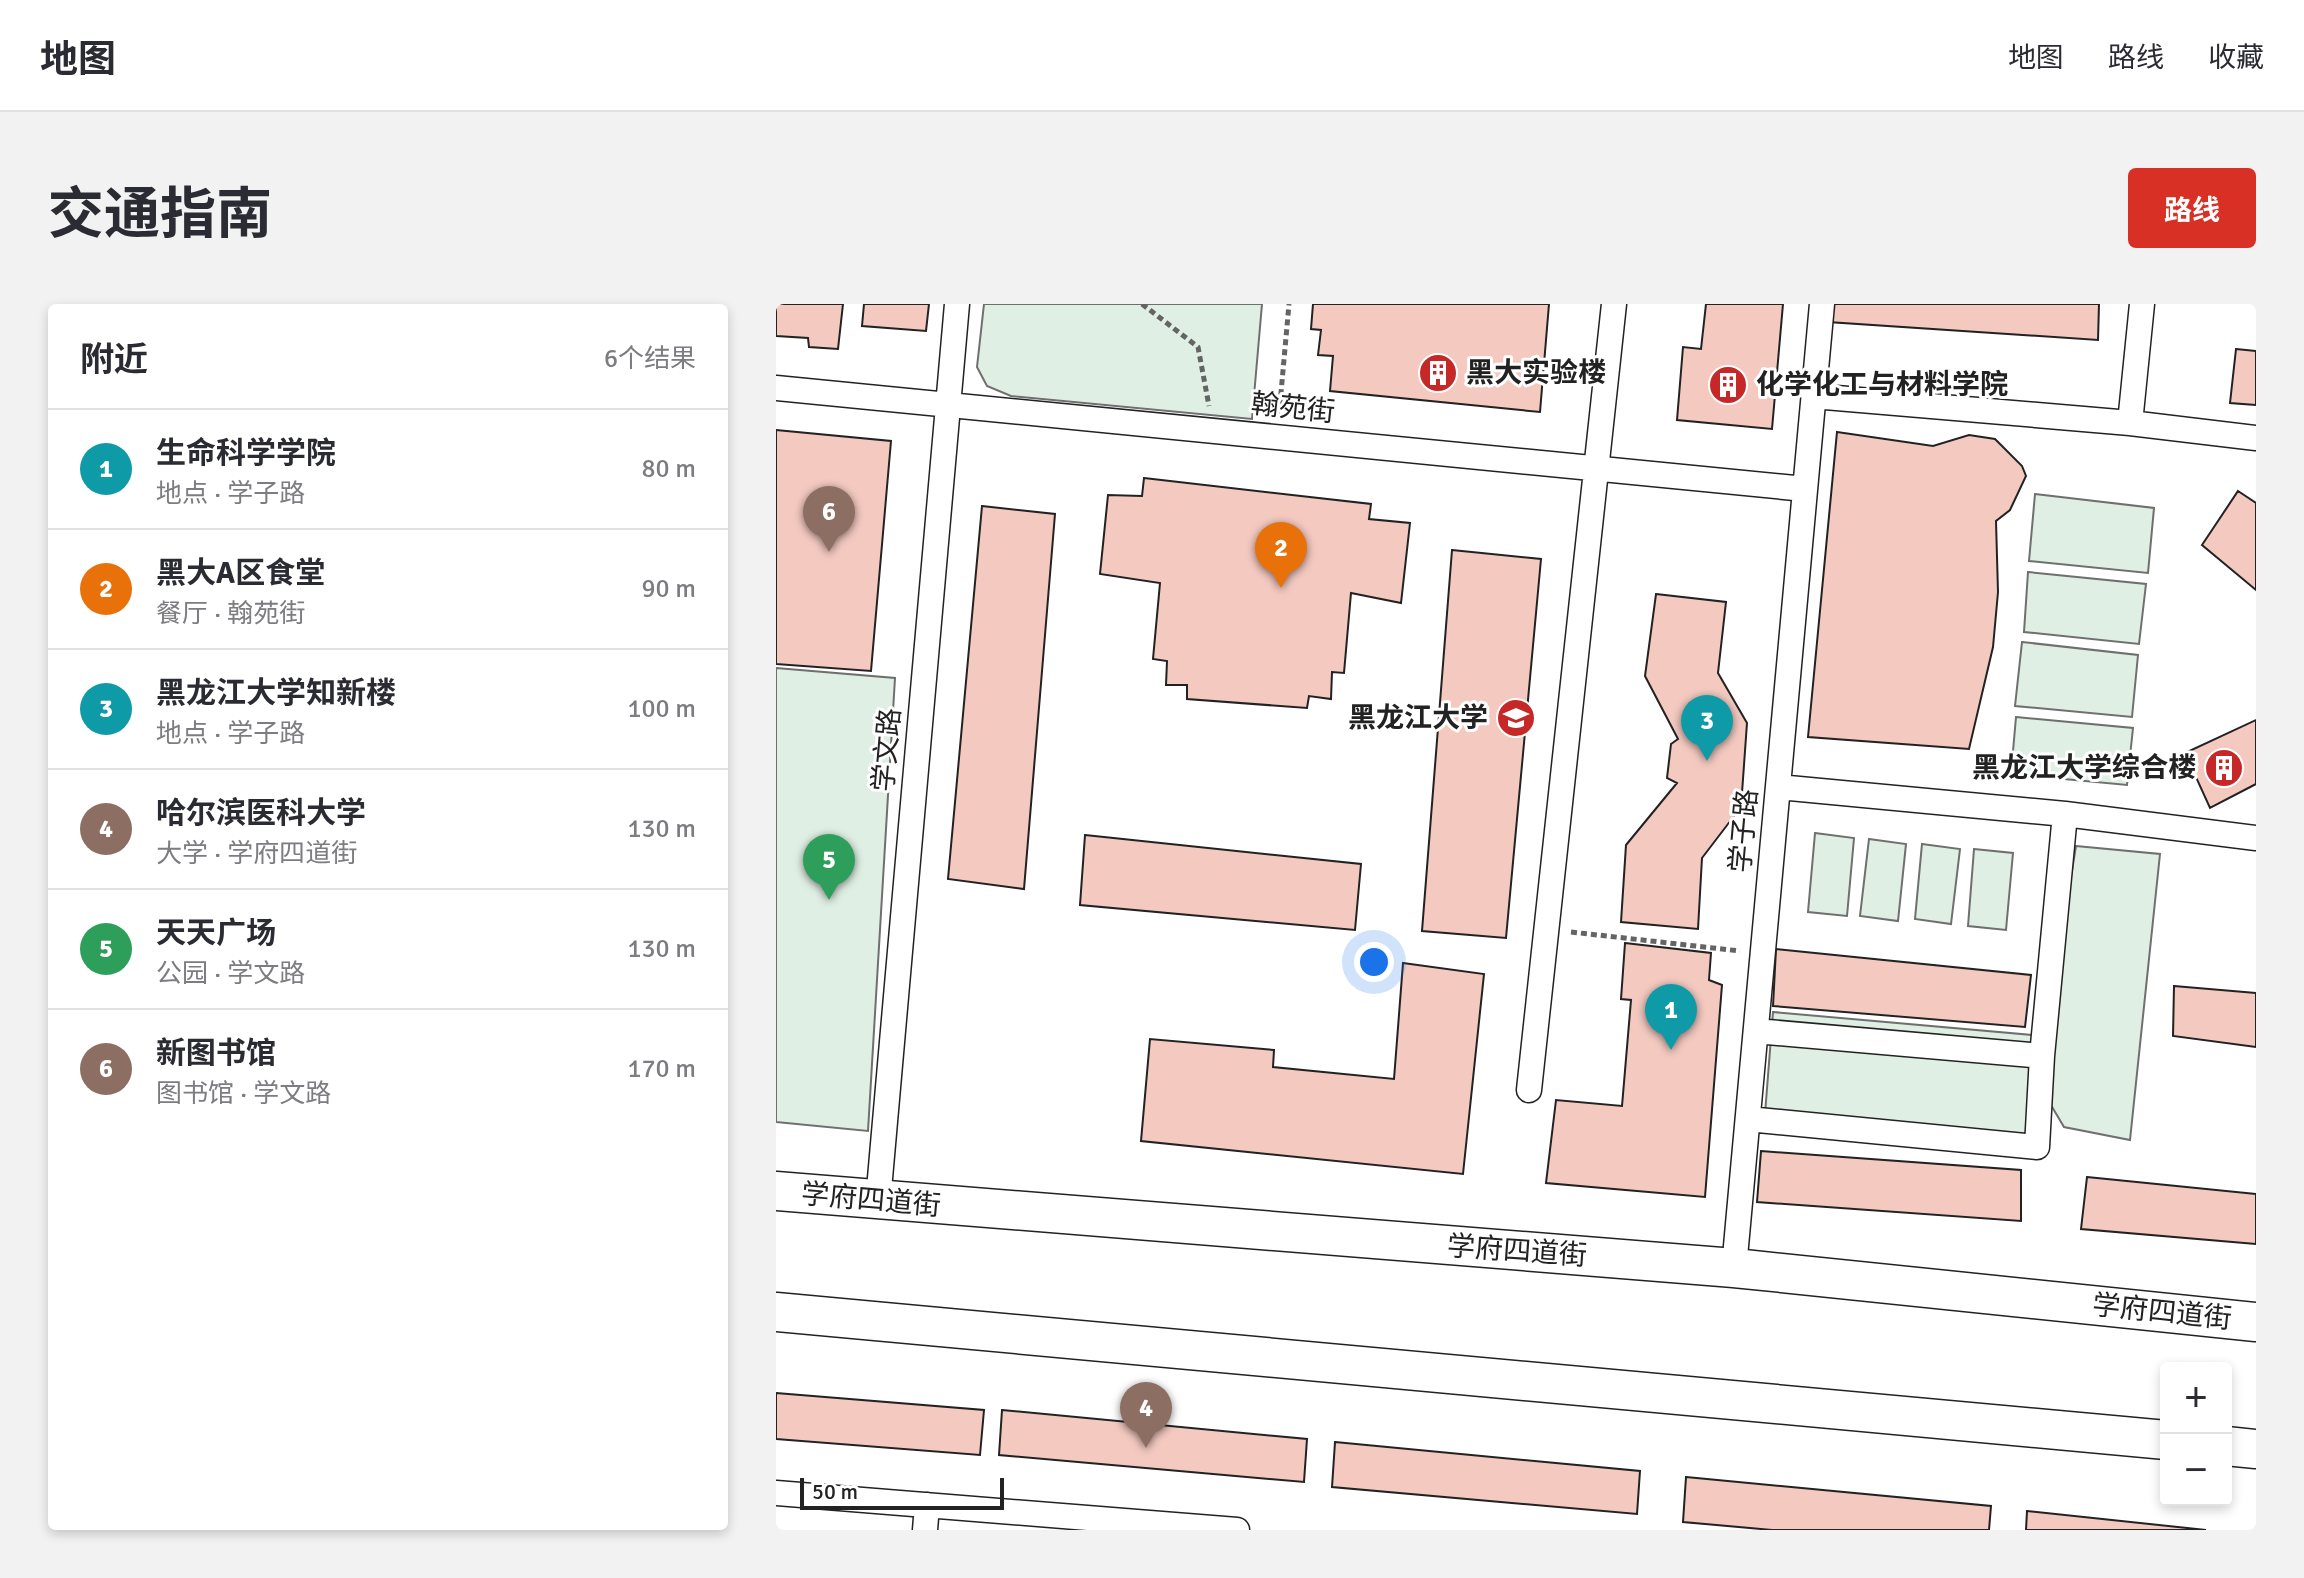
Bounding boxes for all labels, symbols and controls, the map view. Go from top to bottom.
text: 地图 [40,36,116,83]
text: 地图 [2008,41,2064,75]
text: 路线 [2108,41,2164,75]
text: 收藏 [2208,41,2264,75]
button: 路线 [2128,168,2256,248]
text: 交通指南 [48,180,272,249]
text: 附近 [80,339,148,381]
text: 6个结果 [604,343,696,375]
building icon: 黑大实验楼 [1417,352,1459,394]
place label: 黑大实验楼 [1466,356,1606,390]
building icon: 化学化工与材料学院 [1707,364,1749,406]
place label: 化学化工与材料学院 [1756,368,2008,402]
street label: 翰苑街 [1249,387,1337,429]
text: 生命科学学院 [156,435,336,472]
text: 1 [99,453,113,485]
text: 80 m [641,453,696,485]
text: 地点 · 学子路 [156,478,305,510]
pin: 6 [803,486,855,552]
pin: 2 [1255,522,1307,588]
text: 黑大A区食堂 [156,555,325,592]
text: 2 [99,573,113,605]
text: 90 m [641,573,696,605]
text: 餐厅 · 翰苑街 [156,598,305,630]
text: 黑龙江大学知新楼 [156,675,396,712]
text: 3 [99,693,113,725]
text: 100 m [627,693,696,725]
pin: 3 [1681,695,1733,761]
school or university icon: 黑龙江大学 [1495,697,1537,739]
place label: 黑龙江大学 [1348,701,1488,735]
street label: 学文路 [866,707,908,793]
text: 地点 · 学子路 [156,718,305,750]
building icon: 黑龙江大学综合楼 [2203,747,2245,789]
place label: 黑龙江大学综合楼 [1972,751,2196,785]
street label: 学子路 [1723,788,1765,874]
text: 哈尔滨医科大学 [156,795,366,832]
text: 4 [99,813,113,845]
text: 130 m [627,813,696,845]
pin: 5 [803,834,855,900]
text: 大学 · 学府四道街 [156,838,357,870]
text: 天天广场 [156,915,276,952]
text: 5 [99,933,113,965]
text: 130 m [627,933,696,965]
your location [1354,942,1394,982]
text: 公园 · 学文路 [156,958,305,990]
pin: 1 [1645,984,1697,1050]
text: 新图书馆 [156,1035,276,1072]
text: 6 [99,1053,113,1085]
text: 170 m [627,1053,696,1085]
text: 图书馆 · 学文路 [156,1078,331,1110]
street label: 学府四道街 [800,1177,942,1223]
street label: 学府四道街 [1446,1229,1588,1273]
street label: 学府四道街 [2091,1288,2233,1336]
map controls [2160,1362,2232,1506]
button: + [2160,1362,2232,1434]
pin: 4 [1120,1382,1172,1448]
button: − [2160,1434,2232,1506]
scale bar [800,1474,1004,1510]
text: 50 m [812,1478,858,1505]

